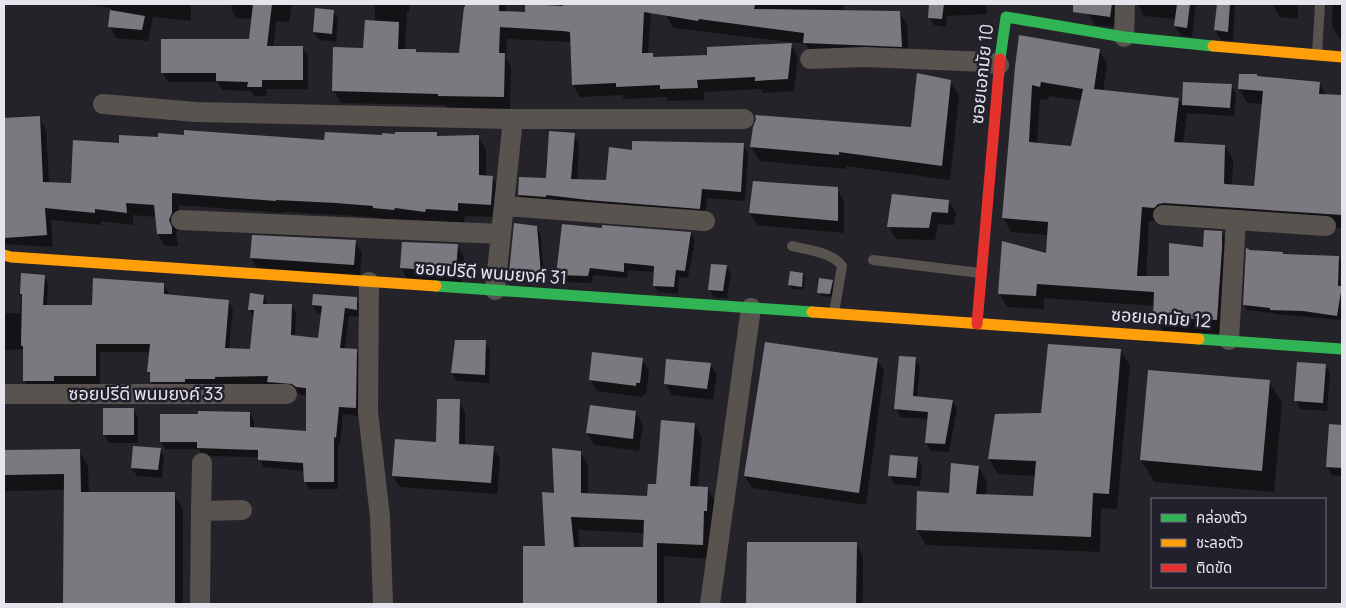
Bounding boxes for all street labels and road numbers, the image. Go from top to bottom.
street label: ซอยเอกมัย 10 [964,23,998,125]
street label: ซอยปรีดี พนมยงค์ 31 [414,255,568,289]
street label: ซอยเอกมัย 12 [1110,302,1212,332]
street label: ซอยปรีดี พนมยงค์ 33 [69,381,223,405]

